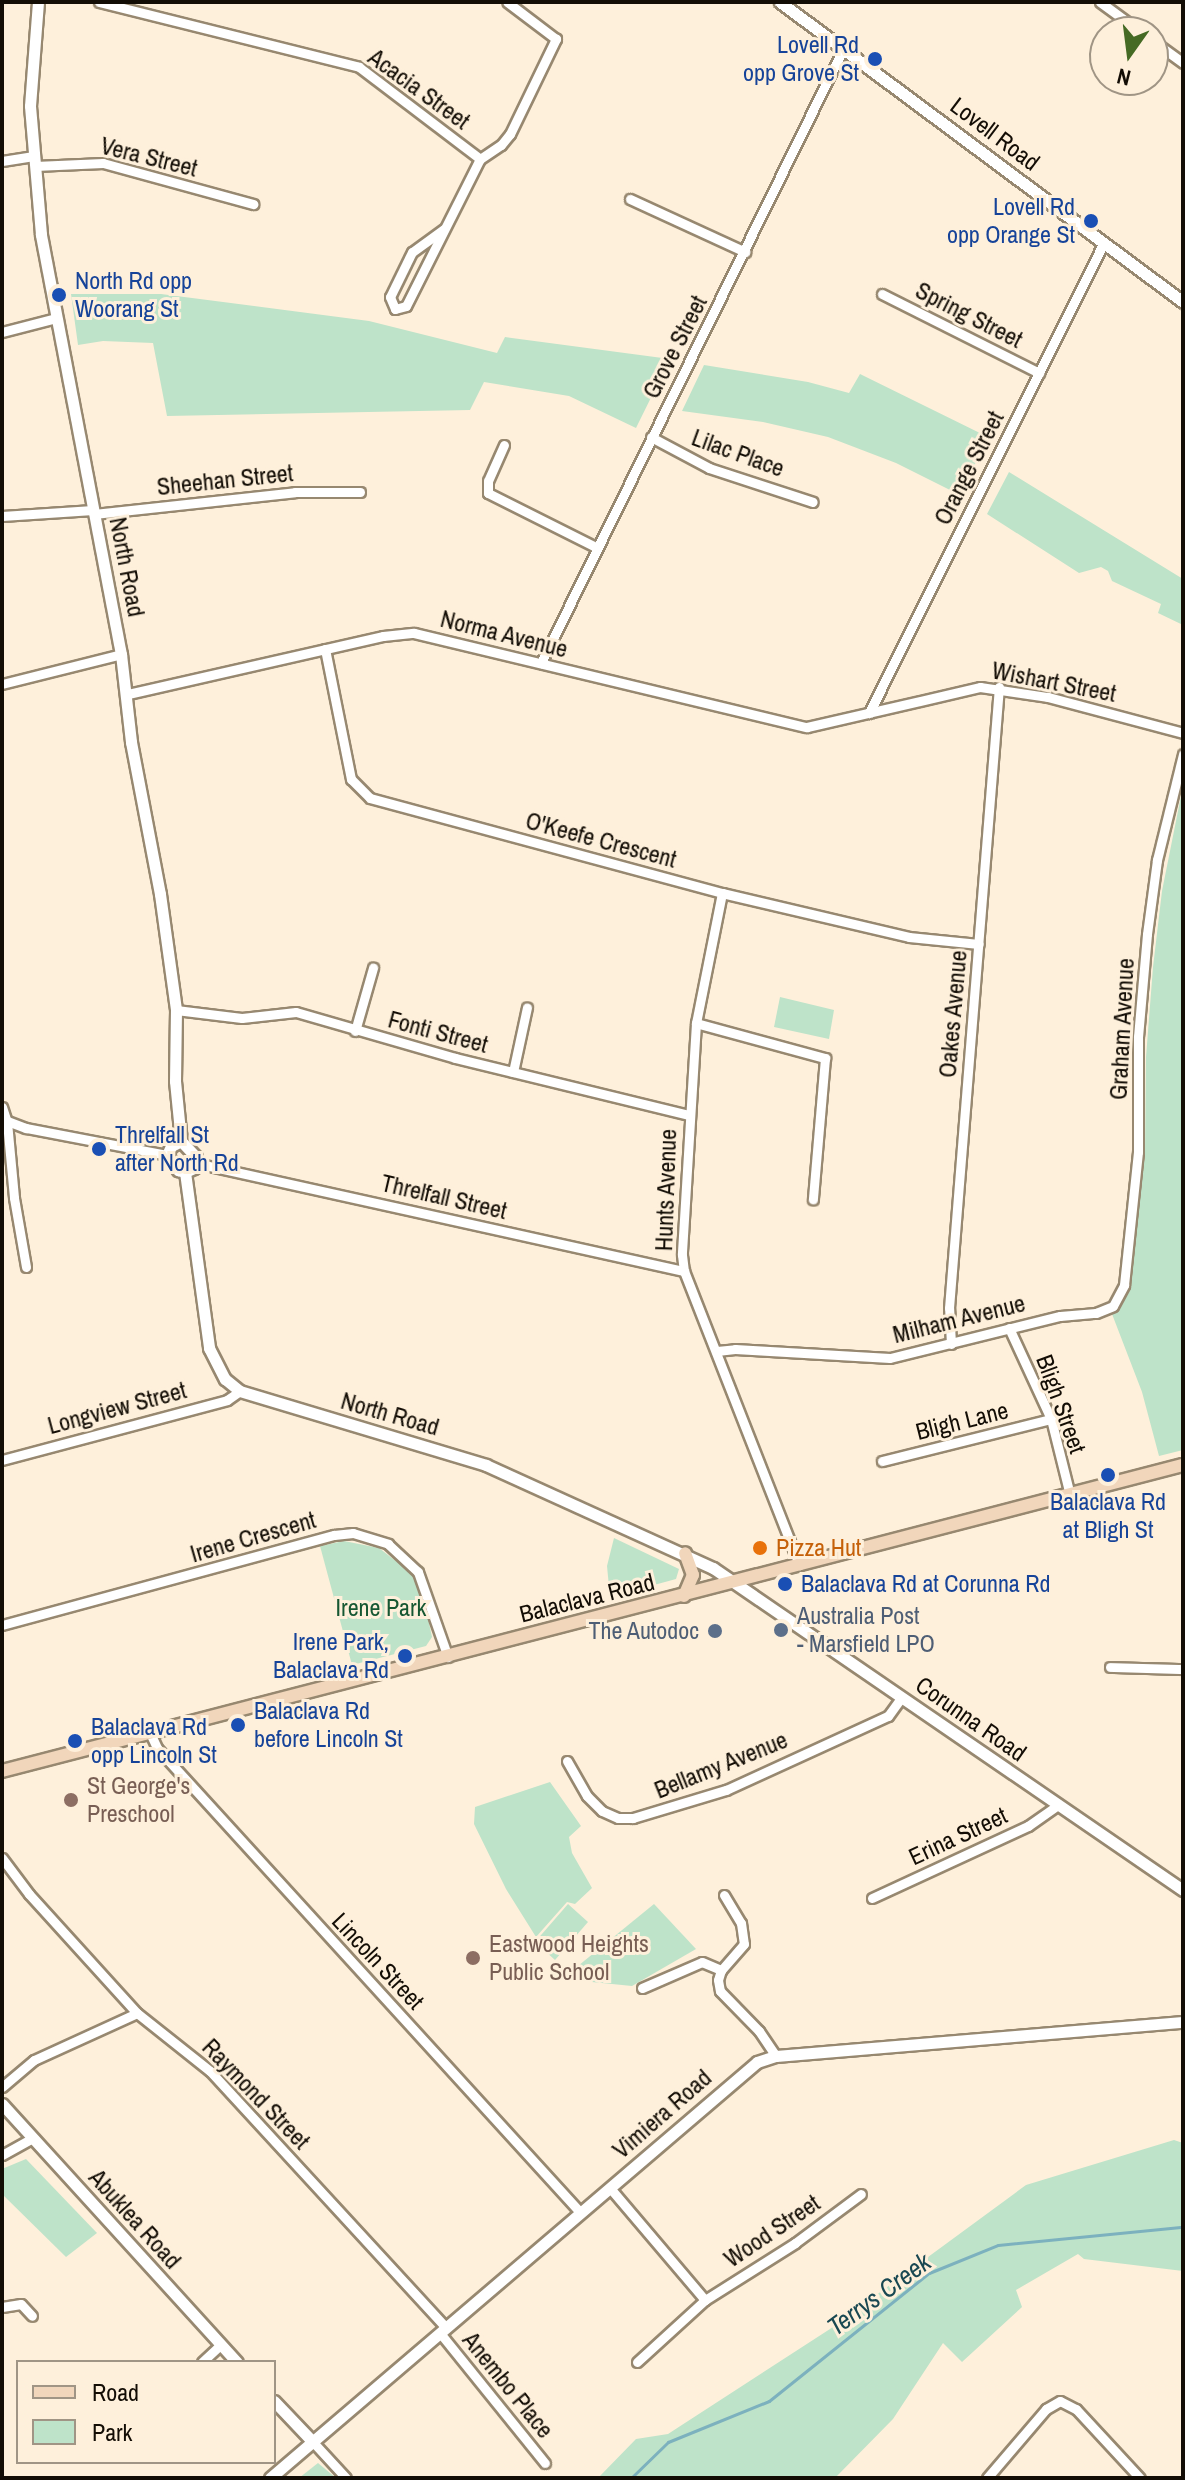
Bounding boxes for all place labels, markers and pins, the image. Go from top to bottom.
place label: Lovell Rd opp Grove St [743,31,859,87]
marker: Lovell Rd opp Grove St [866,50,884,68]
place label: Lovell Rd opp Orange St [947,193,1075,249]
marker: Lovell Rd opp Orange St [1082,212,1100,230]
place label: North Rd opp Woorang St [75,267,192,323]
marker: North Rd opp Woorang St [50,286,68,304]
place label: Threlfall St after North Rd [115,1121,239,1177]
marker: Threlfall St after North Rd [90,1140,108,1158]
marker: Balaclava Rd at Bligh St [1099,1466,1117,1484]
place label: Balaclava Rd at Bligh St [1050,1488,1166,1544]
place label: Pizza Hut [776,1534,861,1562]
marker: Pizza Hut [751,1539,769,1557]
place label: Balaclava Rd at Corunna Rd [801,1570,1050,1598]
marker: Balaclava Rd at Corunna Rd [776,1575,794,1593]
place label: Australia Post - Marsfield LPO [797,1602,935,1658]
place label: The Autodoc [587,1617,699,1645]
marker: Australia Post - Marsfield LPO [772,1621,790,1639]
marker: The Autodoc [706,1622,724,1640]
place label: Irene Park, Balaclava Rd [273,1628,389,1684]
marker: Irene Park, Balaclava Rd [396,1647,414,1665]
place label: Balaclava Rd before Lincoln St [254,1697,403,1753]
place label: Balaclava Rd opp Lincoln St [91,1713,217,1769]
marker: Balaclava Rd before Lincoln St [229,1716,247,1734]
marker: Balaclava Rd opp Lincoln St [66,1732,84,1750]
place label: St George's Preschool [87,1772,190,1828]
marker: St George's Preschool [62,1791,80,1809]
place label: Eastwood Heights Public School [489,1930,649,1986]
marker: Eastwood Heights Public School [464,1949,482,1967]

